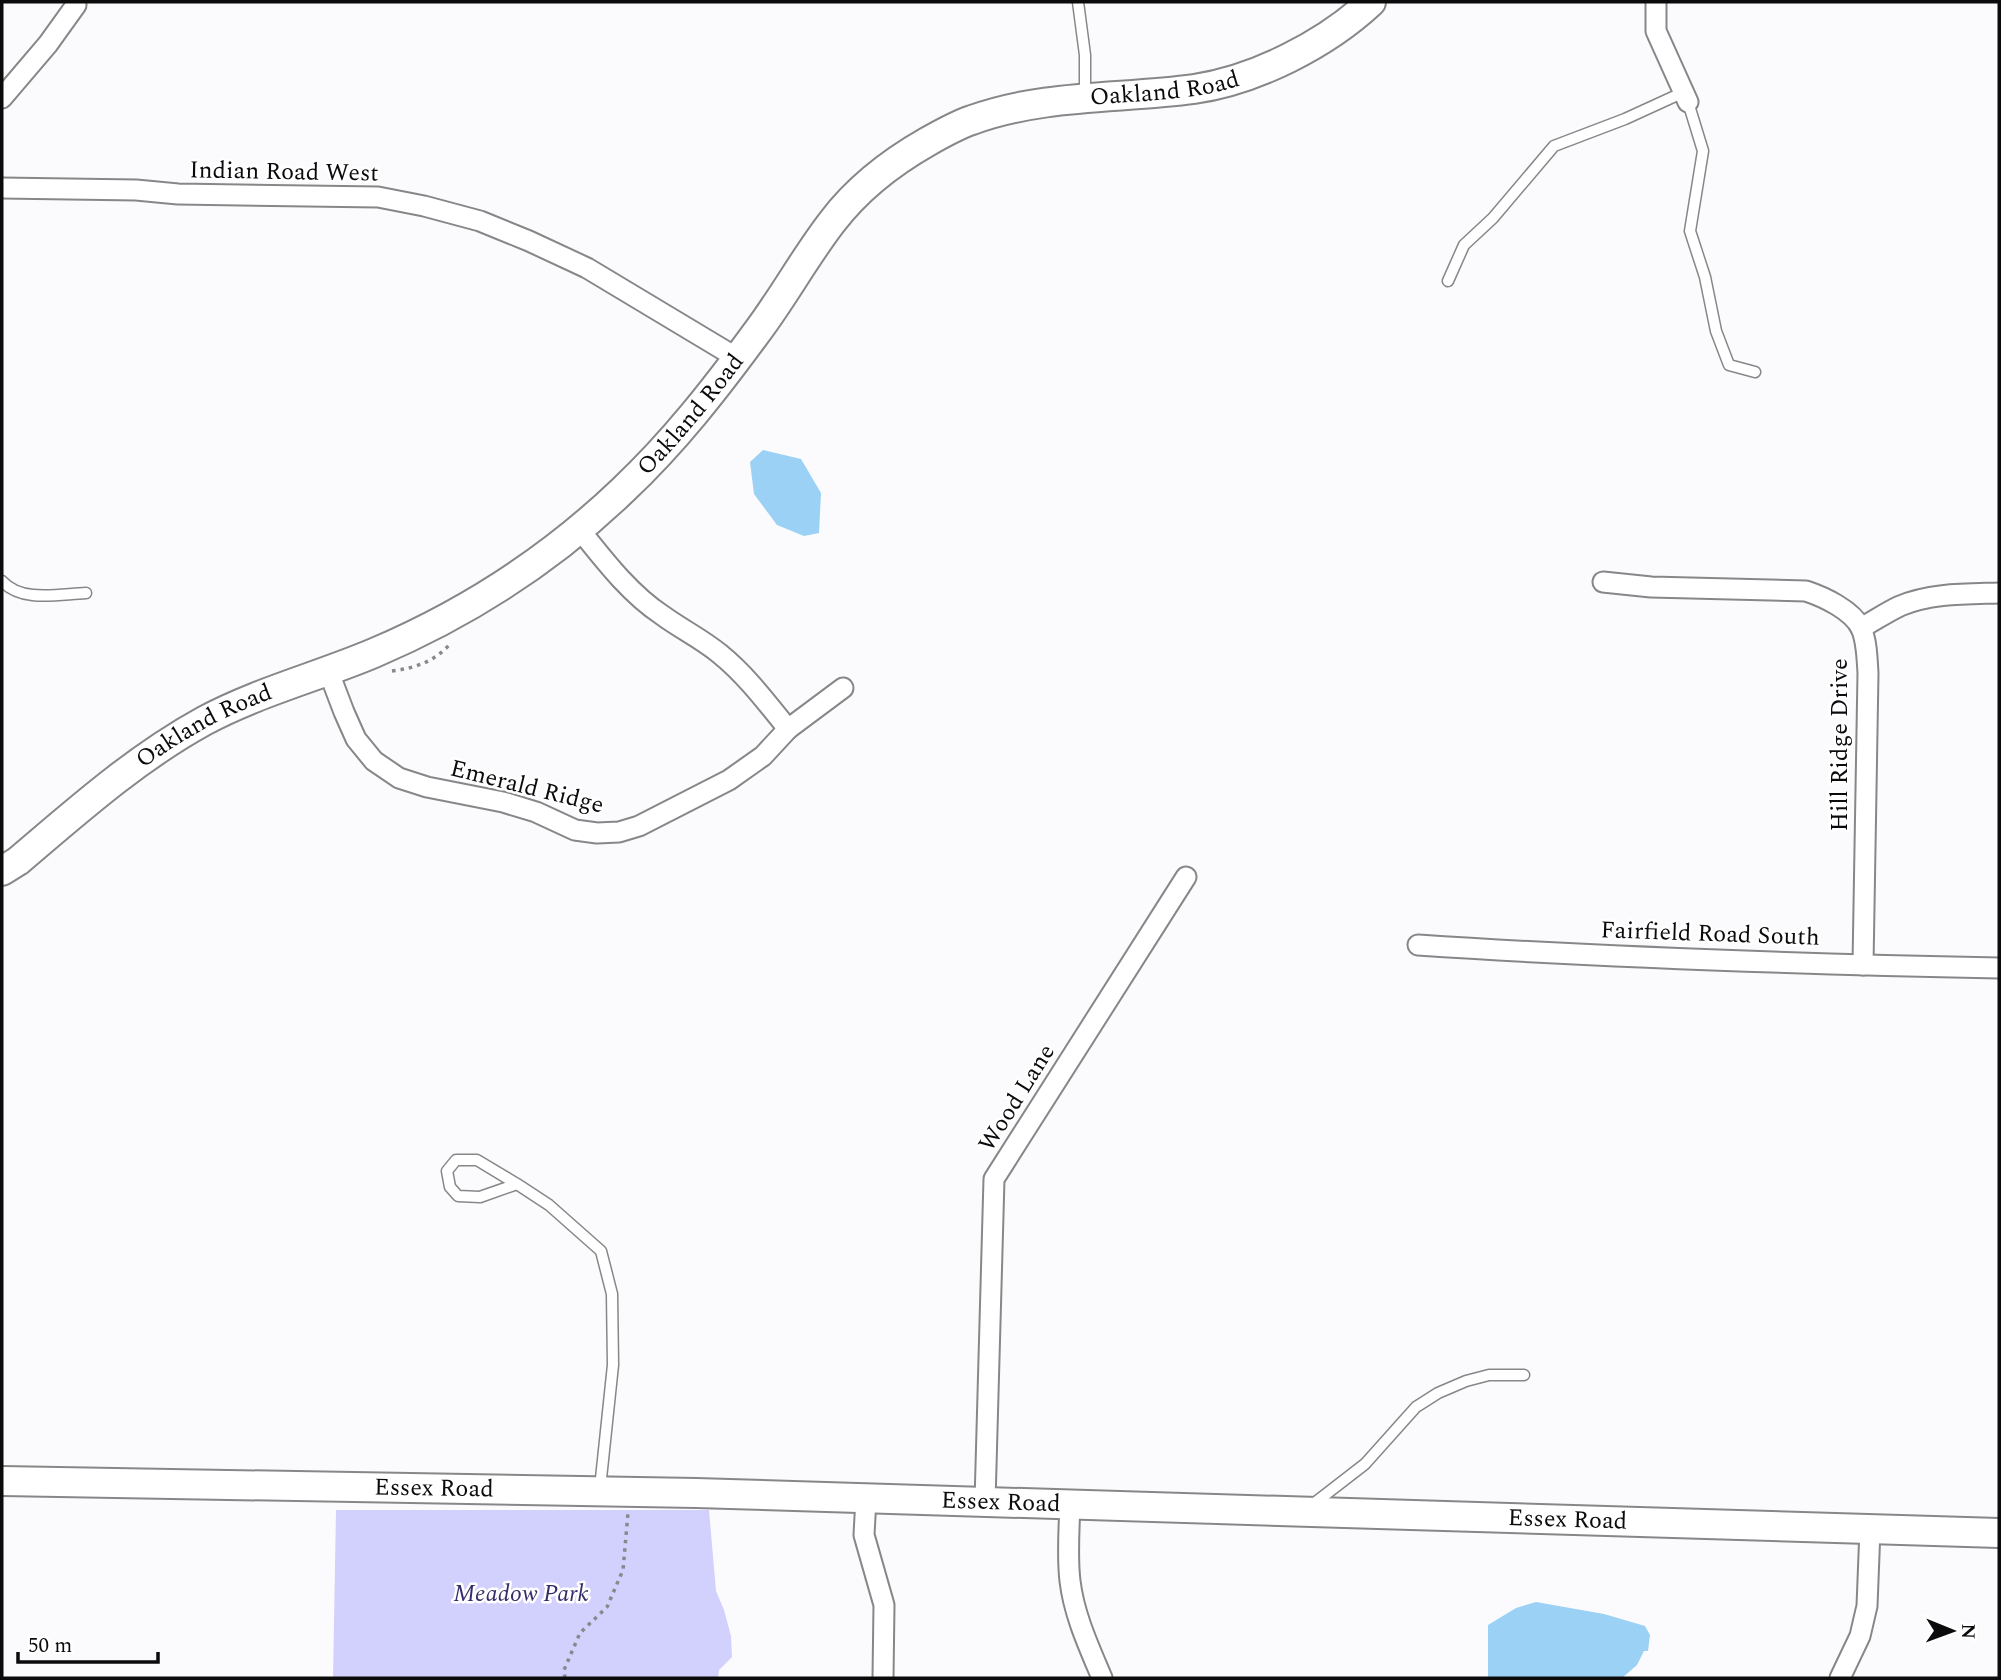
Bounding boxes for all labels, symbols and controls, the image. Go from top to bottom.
street label: Oakland Road [1089,61,1244,116]
street label: Indian Road West [189,152,379,192]
street label: Oakland Road [629,346,753,484]
street label: Hill Ridge Drive [1822,658,1858,832]
street label: Oakland Road [128,675,277,777]
street label: Emerald Ridge [446,751,608,823]
street label: Fairfield Road South [1600,912,1820,956]
street label: Wood Lane [970,1037,1064,1159]
street label: Essex Road [374,1469,494,1507]
street label: Essex Road [940,1483,1061,1522]
street label: Essex Road [1507,1500,1628,1540]
park label: Meadow Park [453,1576,589,1612]
north arrow [1917,1596,1987,1666]
scale bar [18,1620,158,1664]
text: N [1953,1623,1982,1639]
text: 50 m [28,1630,72,1662]

